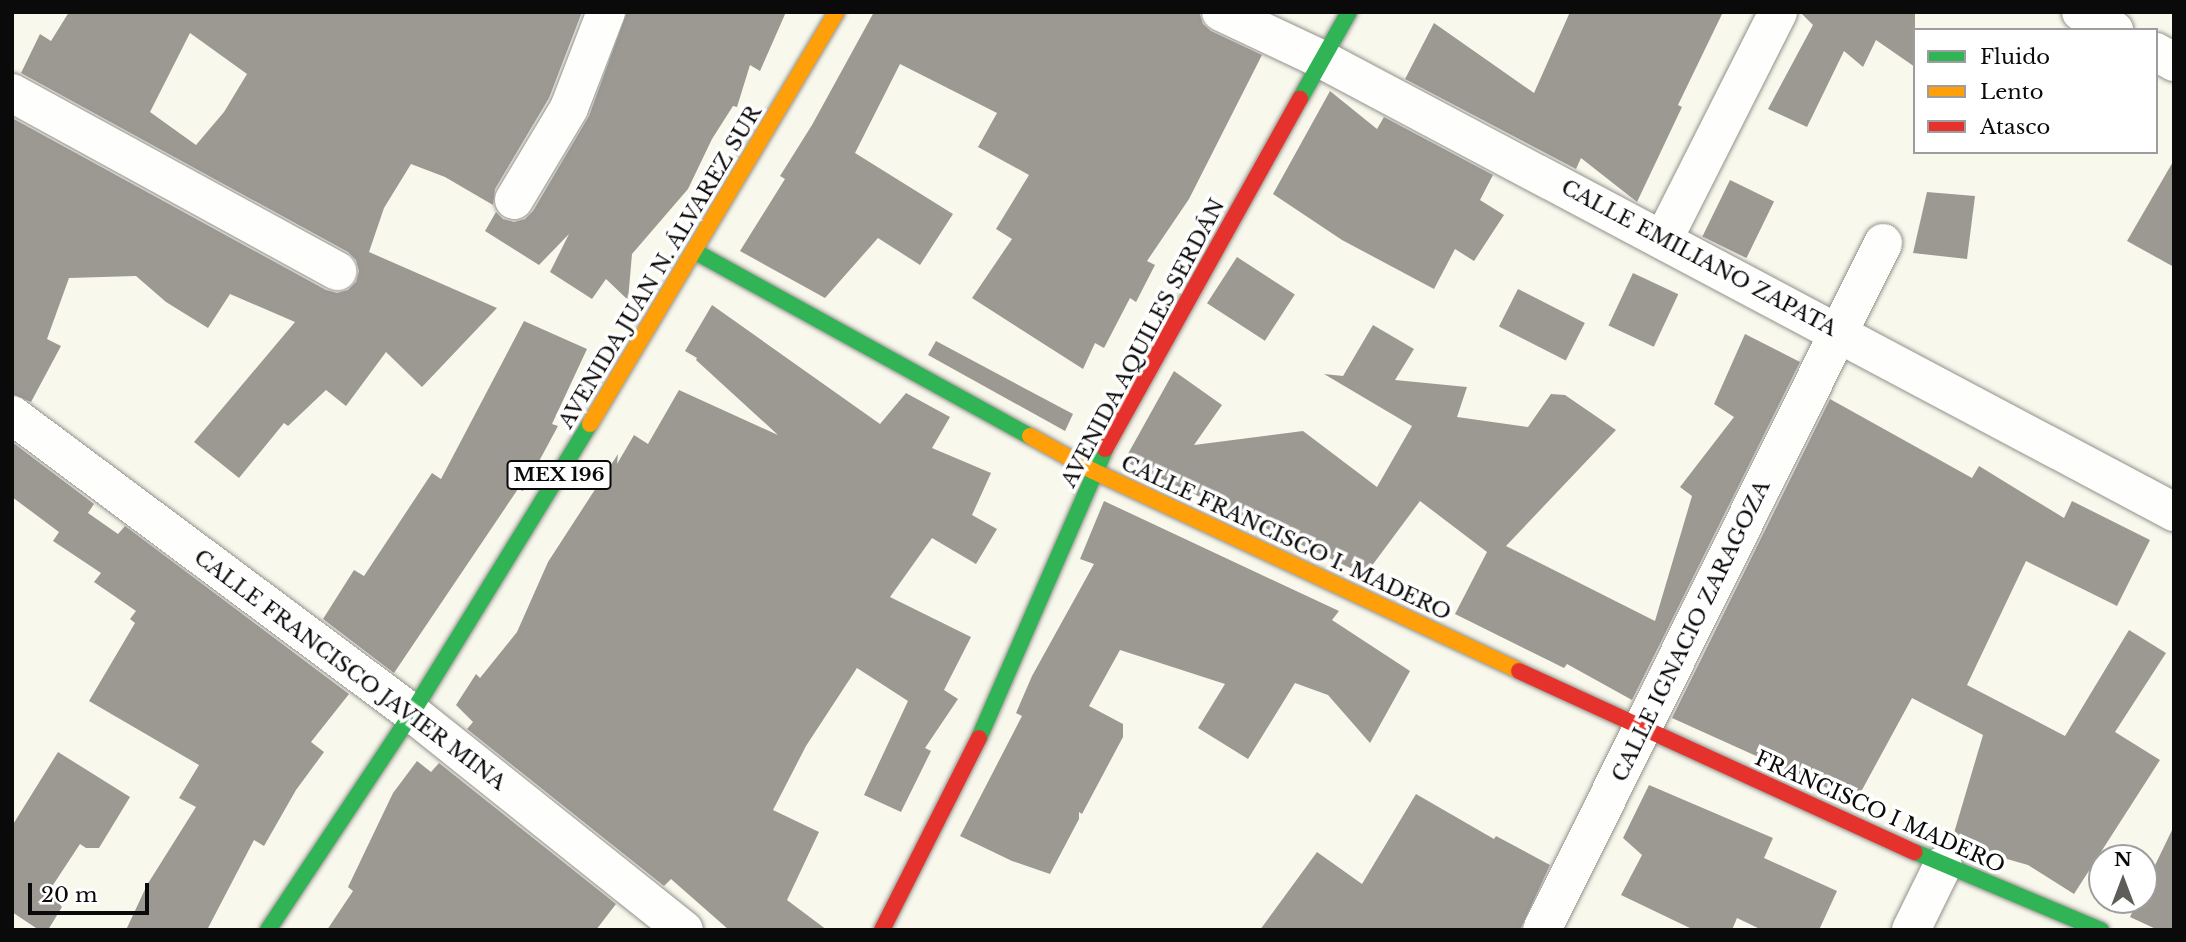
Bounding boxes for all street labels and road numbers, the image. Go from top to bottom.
street label: AVENIDA JUAN N. ÁLVAREZ SUR [553,100,767,434]
street label: CALLE EMILIANO ZAPATA [1557,175,1841,341]
street label: AVENIDA AQUILES SERDÁN [1056,194,1230,492]
street label: CALLE FRANCISCO I. MADERO [1117,450,1455,626]
road number: MEX 196 [505,460,613,490]
street label: CALLE IGNACIO ZARAGOZA [1607,476,1775,786]
street label: CALLE FRANCISCO JAVIER MINA [189,544,511,796]
street label: FRANCISCO I MADERO [1751,745,2009,879]

